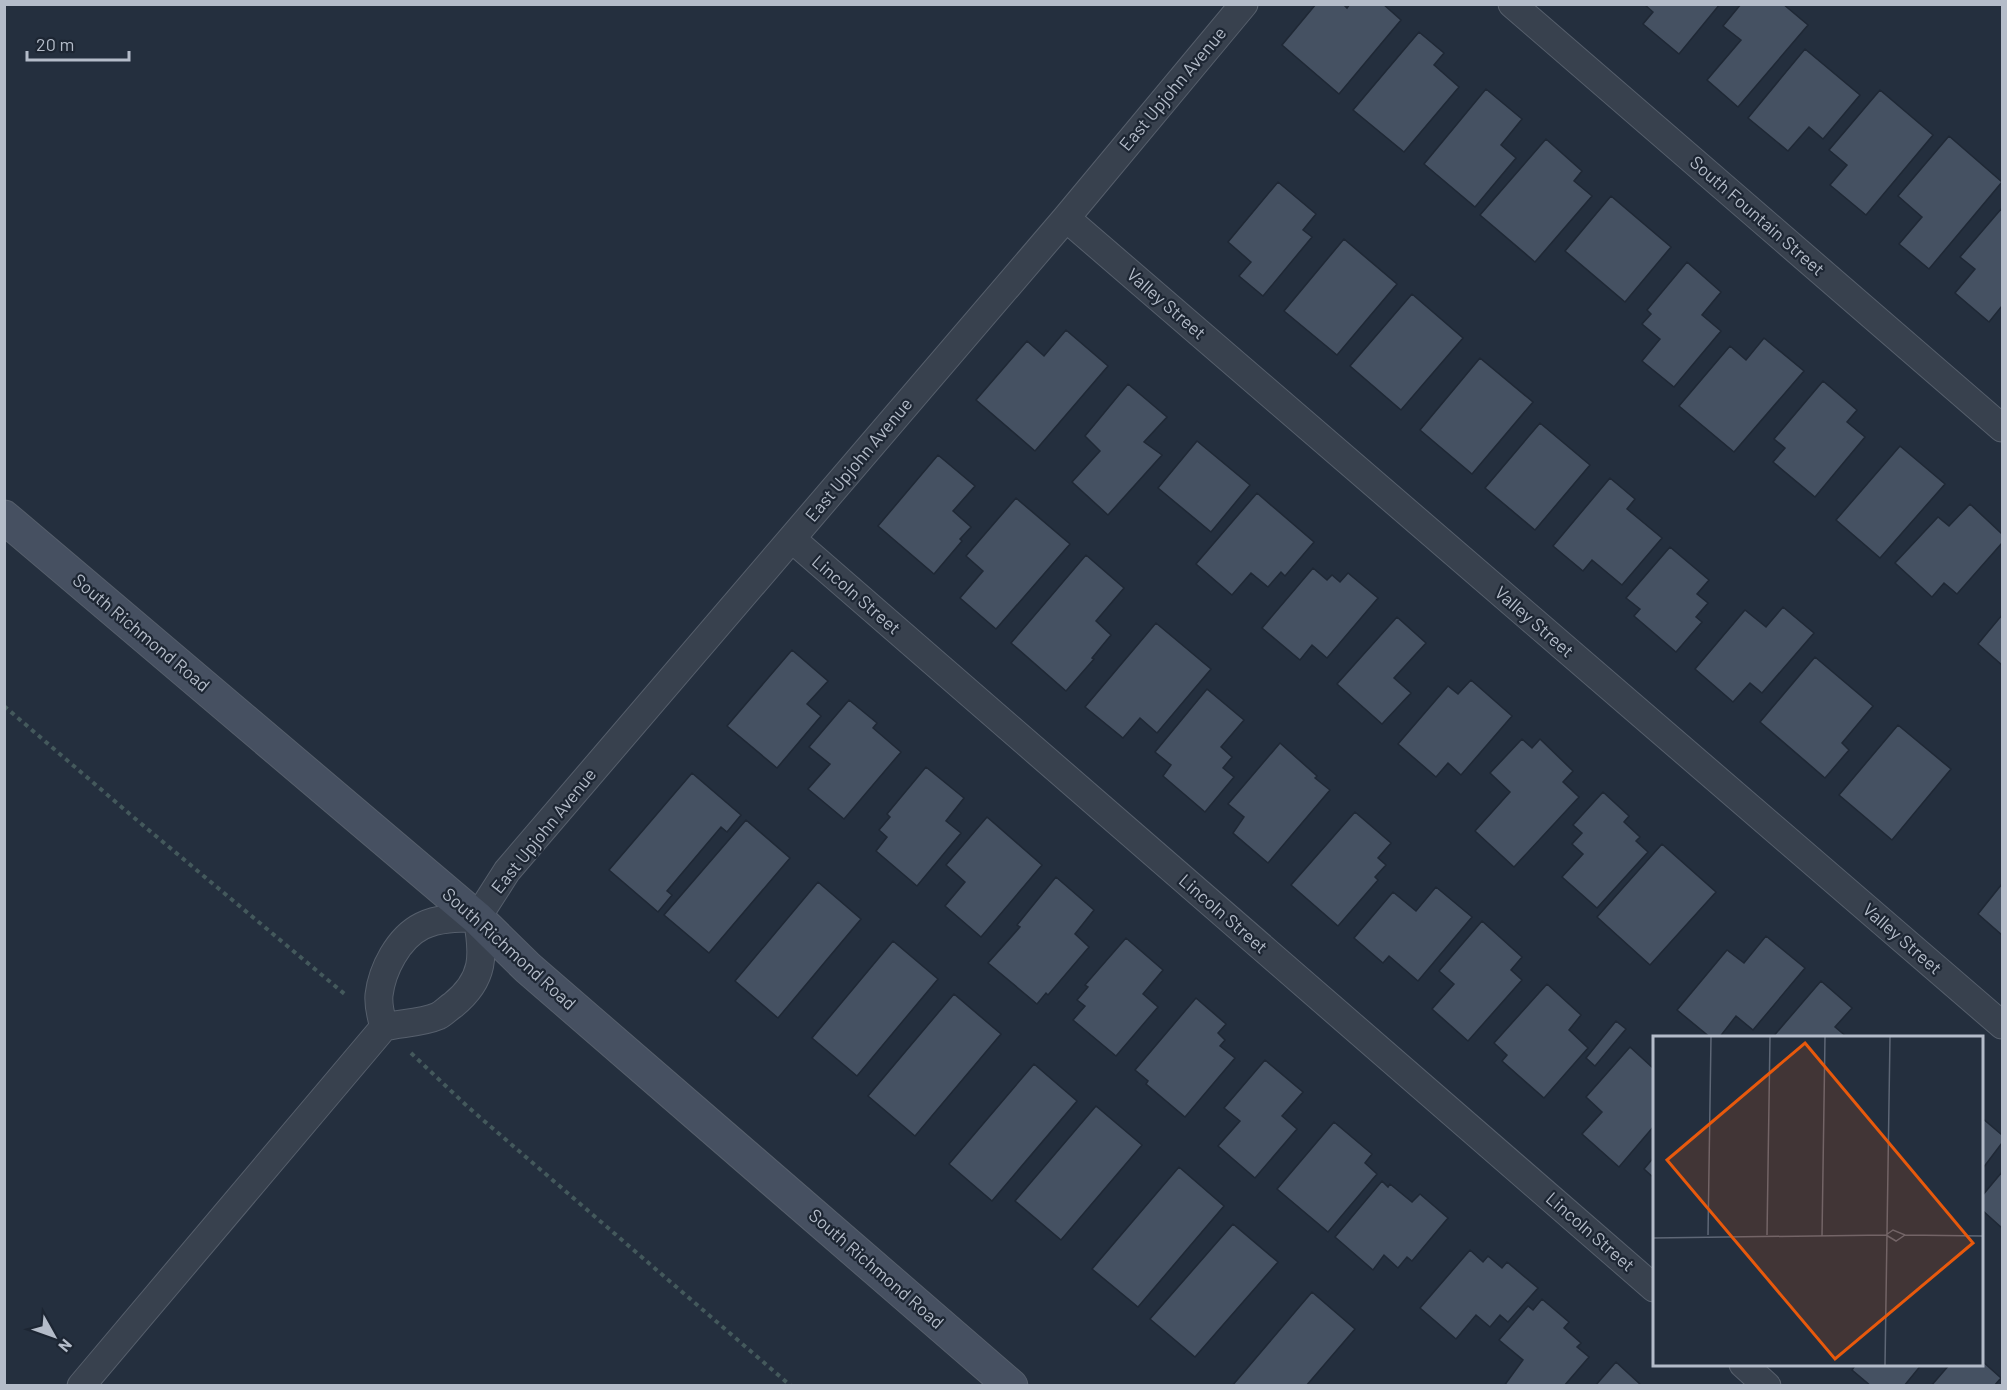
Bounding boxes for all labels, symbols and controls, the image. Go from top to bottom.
street label: East Upjohn Avenue [1114,22,1230,155]
scale bar [27,24,129,62]
text: 20 m [36,33,74,55]
street label: South Fountain Street [1686,151,1830,280]
street label: Valley Street [1123,263,1211,344]
street label: East Upjohn Avenue [800,393,916,526]
street label: Lincoln Street [808,550,905,639]
street label: South Richmond Road [69,569,215,696]
street label: Valley Street [1491,581,1579,662]
street label: East Upjohn Avenue [486,763,601,897]
street label: Lincoln Street [1175,869,1272,958]
street label: South Richmond Road [438,883,581,1014]
street label: Valley Street [1859,898,1947,979]
inset map [1653,1036,1983,1366]
street label: Lincoln Street [1542,1187,1639,1276]
street label: South Richmond Road [805,1204,949,1333]
north arrow [24,1306,84,1366]
text: N [55,1336,77,1356]

